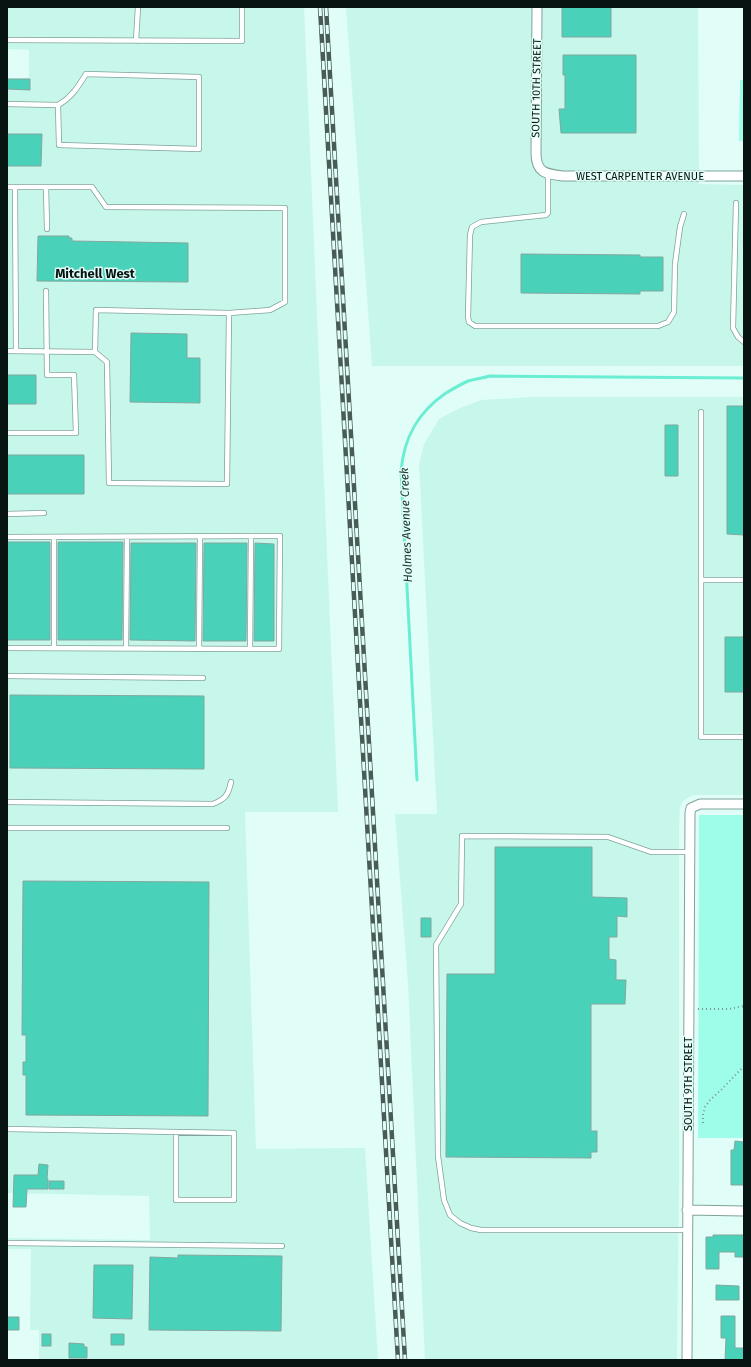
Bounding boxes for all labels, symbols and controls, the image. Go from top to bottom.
street label: SOUTH 10TH STREET [529,38,544,138]
street label: WEST CARPENTER AVENUE [576,170,704,183]
district label: Mitchell West [55,266,136,281]
water label: Holmes Avenue Creek [397,467,415,583]
street label: SOUTH 9TH STREET [682,1037,695,1131]

